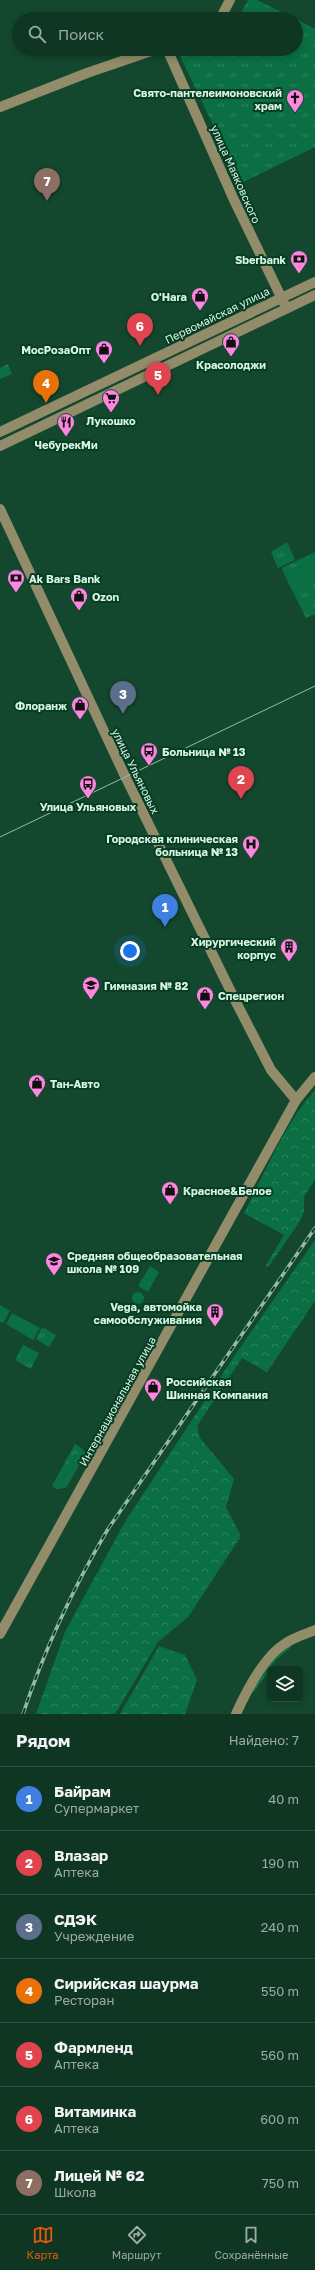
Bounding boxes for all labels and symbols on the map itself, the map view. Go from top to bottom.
place label: Свято-пантелеимоновский храм [133,86,282,112]
church icon: Свято-пантелеимоновский храм [285,88,305,113]
street label: улица Маяковского [208,123,264,225]
pin: 7 [34,168,60,201]
bank icon: Sberbank [289,249,309,274]
place label: Sberbank [235,253,287,266]
street label: Первомайская улица [163,284,271,346]
shop icon: O'Hara [190,286,210,311]
place label: O'Hara [151,290,187,303]
pin: 6 [127,313,153,346]
shop icon: Красолоджи [221,332,241,357]
shop icon: МосРозаОпт [94,339,114,364]
place label: МосРозаОпт [21,343,91,356]
place label: Красолоджи [196,358,266,371]
pin: 5 [145,362,171,395]
pin: 4 [33,370,59,403]
supermarket icon: Лукошко [101,388,121,413]
restaurant icon: ЧебурекМи [56,412,76,437]
place label: Лукошко [86,414,136,427]
place label: ЧебурекМи [34,438,98,451]
bank icon: Ak Bars Bank [6,568,26,593]
place label: Ak Bars Bank [29,572,101,585]
shop icon: Ozon [69,586,89,611]
place label: Ozon [92,590,120,603]
pin: 3 [110,681,136,714]
shop icon: Флоранж [70,695,90,720]
place label: Флоранж [15,699,67,712]
street label: улица Ульяновых [110,726,162,816]
bus stop icon: Больница № 13 [139,741,159,766]
place label: Больница № 13 [162,745,246,758]
pin: 2 [228,766,254,799]
bus stop icon: Улица Ульяновых [78,774,98,799]
place label: Улица Ульяновых [40,800,137,813]
place label: Городская клиническая больница № 13 [106,832,238,858]
hospital icon: Городская клиническая больница № 13 [241,834,261,859]
pin: 1 [152,894,178,927]
place label: Хирургический корпус [191,935,277,961]
building icon: Хирургический корпус [279,937,299,962]
your location [120,941,140,961]
school or university icon: Гимназия № 82 [81,975,101,1000]
place label: Гимназия № 82 [104,979,188,992]
shop icon: Спецрегион [195,985,215,1010]
place label: Спецрегион [218,989,284,1002]
shop icon: Тан-Авто [27,1073,47,1098]
place label: Тан-Авто [50,1077,100,1090]
shop icon: Красное&Белое [160,1180,180,1205]
place label: Красное&Белое [183,1184,272,1197]
place label: Средняя общеобразовательная школа № 109 [67,1249,242,1275]
school or university icon: Средняя общеобразовательная школа № 109 [44,1251,64,1276]
place label: Vega, автомойка самообслуживания [94,1300,202,1326]
building icon: Vega, автомойка самообслуживания [205,1302,225,1327]
street label: Интернациональная улица [76,1334,158,1468]
place label: Российская Шинная Компания [166,1375,268,1401]
shop icon: Российская Шинная Компания [143,1377,163,1402]

